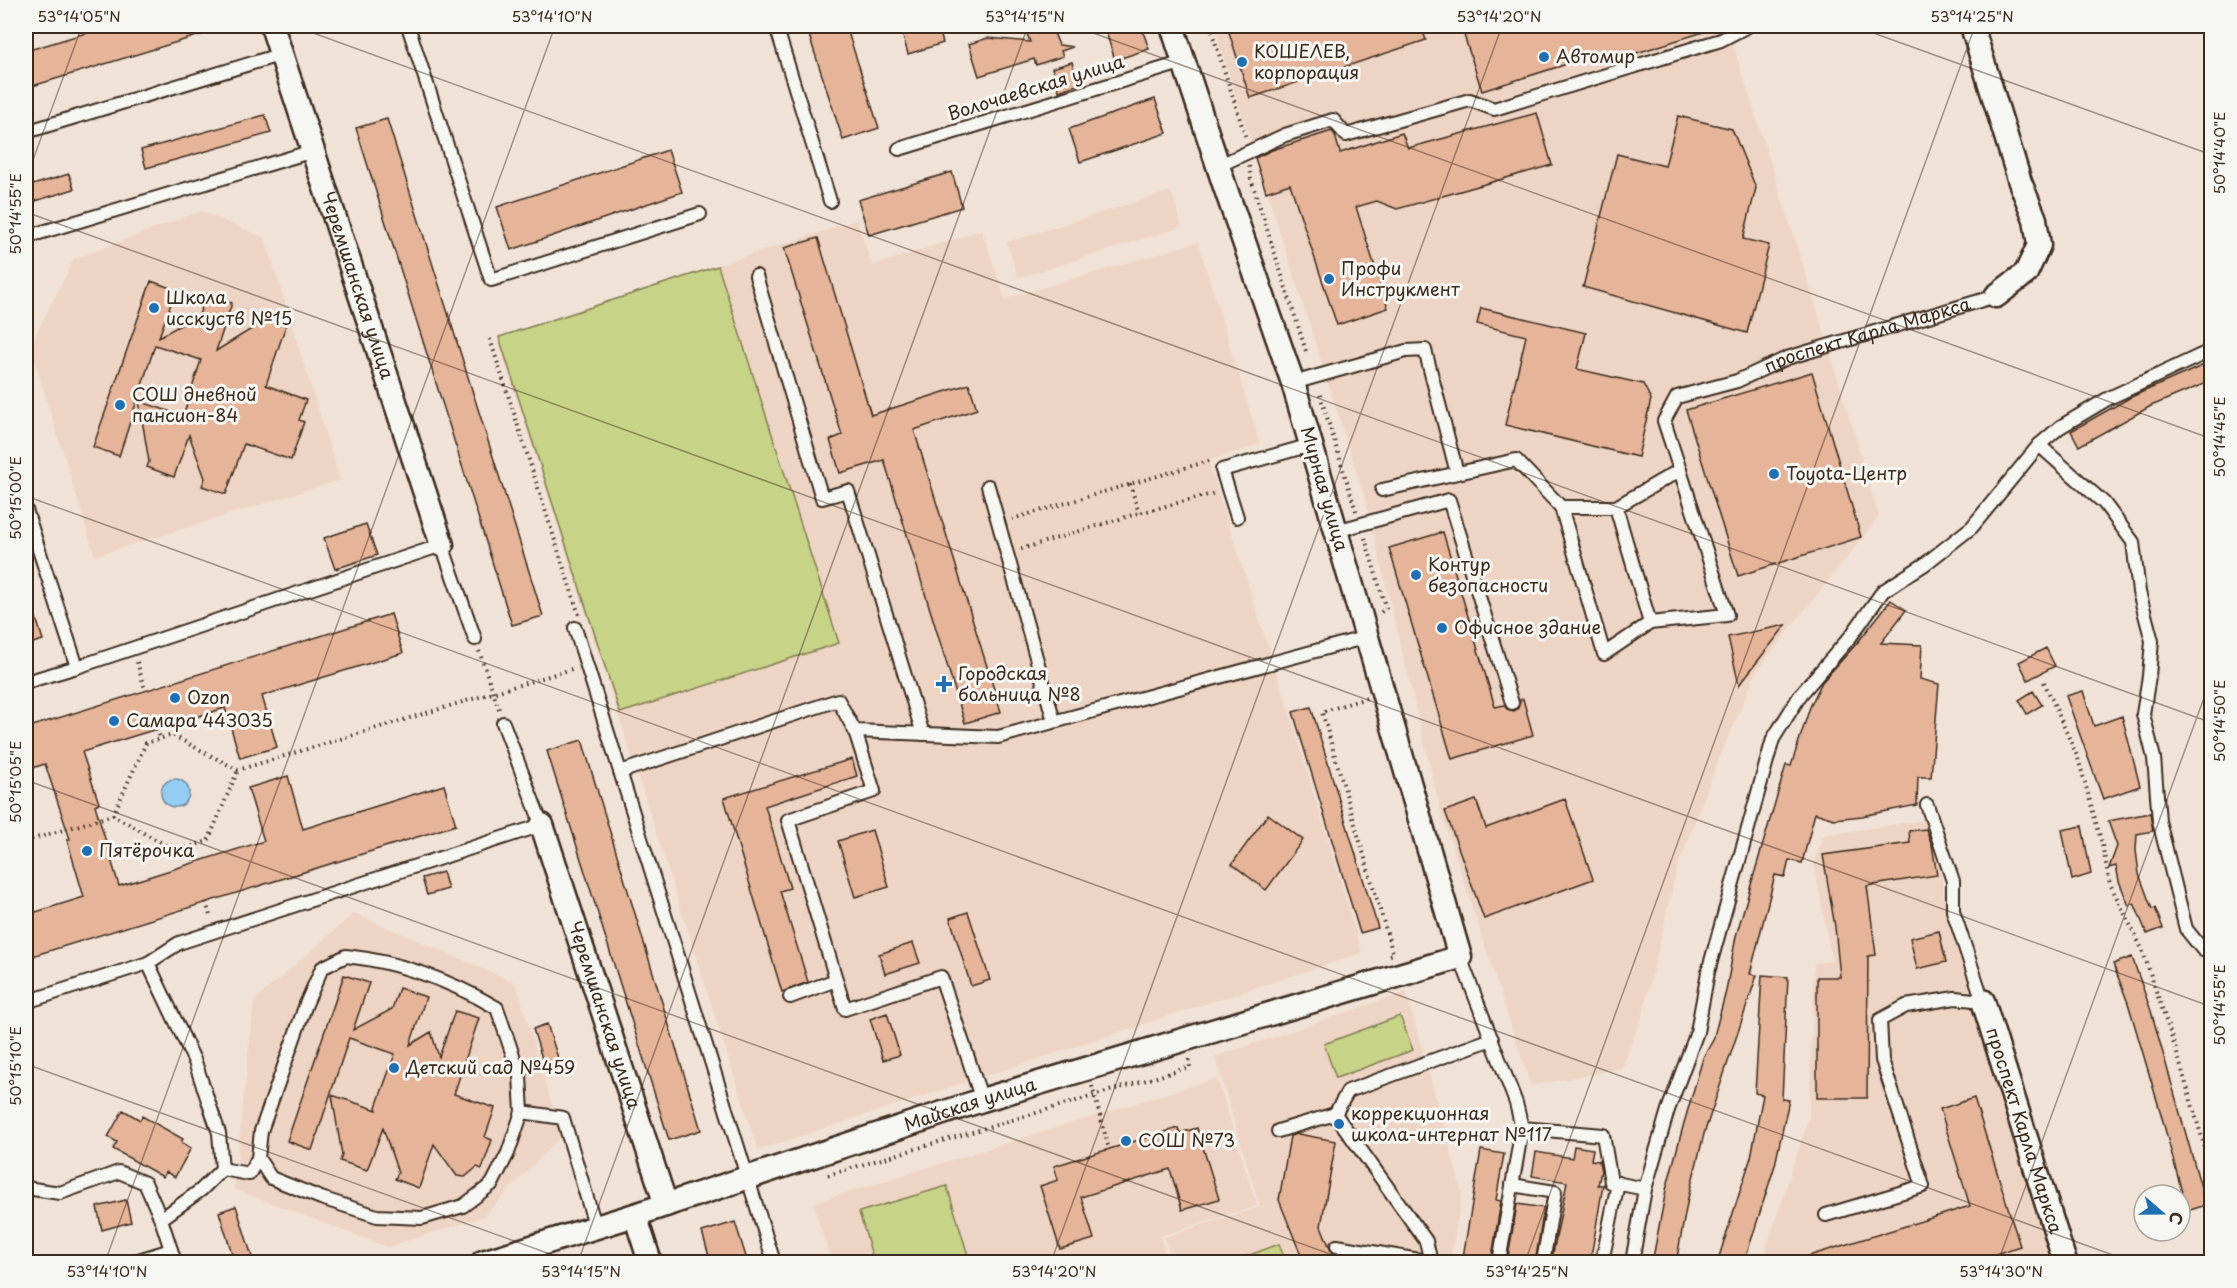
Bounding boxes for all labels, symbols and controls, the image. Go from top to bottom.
text: 53°14'05"N [37,4,121,27]
text: 53°14'10"N [511,4,593,27]
text: 53°14'15"N [985,4,1065,27]
text: 53°14'20"N [1457,4,1541,27]
text: 53°14'25"N [1930,4,2014,27]
place label: КОШЕЛЕВ, корпорация [1254,37,1359,85]
place label: Автомир [1556,42,1635,69]
street label: Волочаевская улица [944,47,1128,126]
marker: Автомир [1537,50,1551,64]
marker: КОШЕЛЕВ, корпорация [1235,55,1249,69]
text: 50°14'40"E [2207,111,2230,195]
text: 50°14'55"E [3,173,26,255]
street label: Черемшанская улица [315,188,402,383]
place label: Профи Инструкмент [1341,254,1460,302]
marker: Профи Инструкмент [1322,272,1336,286]
place label: Школа исскуств №15 [166,283,292,331]
street label: проспект Карла Маркса [1759,289,1974,379]
marker: Школа исскуств №15 [147,301,161,315]
place label: СОШ дневной пансион-84 [132,380,257,428]
text: 50°14'45"E [2207,396,2230,478]
marker: СОШ дневной пансион-84 [113,398,127,412]
street label: Мирная улица [1295,423,1356,555]
text: 50°15'00"E [3,456,26,540]
place label: Toyota-Центр [1786,459,1907,486]
marker: Toyota-Центр [1767,467,1781,481]
place label: Контур безопасности [1428,550,1548,598]
marker: Контур безопасности [1409,568,1423,582]
place label: Офисное здание [1454,613,1601,640]
marker: Офисное здание [1435,621,1449,635]
place label: Городская больница №8 [958,659,1081,707]
marker: Городская больница №8 [935,675,953,693]
text: 50°14'50"E [2207,680,2230,762]
place label: Ozon [187,683,230,710]
marker: Ozon [168,691,182,705]
place label: Самара 443035 [126,706,273,733]
marker: Самара 443035 [107,714,121,728]
text: 50°15'05"E [3,741,26,823]
place label: Пятёрочка [99,836,195,863]
marker: Пятёрочка [80,844,94,858]
street label: Черемшанская улица [562,917,649,1113]
text: 50°14'55"E [2207,964,2230,1046]
street label: проспект Карла Маркса [1980,1024,2071,1238]
text: 50°15'10"E [3,1026,26,1106]
place label: Детский сад №459 [405,1053,575,1080]
marker: Детский сад №459 [387,1061,401,1075]
street label: Майская улица [900,1069,1040,1137]
place label: коррекционная школа-интернат №117 [1351,1099,1552,1147]
marker: коррекционная школа-интернат №117 [1332,1117,1346,1131]
place label: СОШ №73 [1138,1126,1235,1153]
marker: СОШ №73 [1119,1134,1133,1148]
north arrow [2132,1183,2192,1243]
text: С [2164,1209,2190,1228]
text: 53°14'10"N [66,1259,148,1282]
text: 53°14'15"N [541,1259,621,1282]
text: 53°14'20"N [1012,1259,1096,1282]
text: 53°14'25"N [1485,1259,1569,1282]
text: 53°14'30"N [1959,1259,2043,1282]

